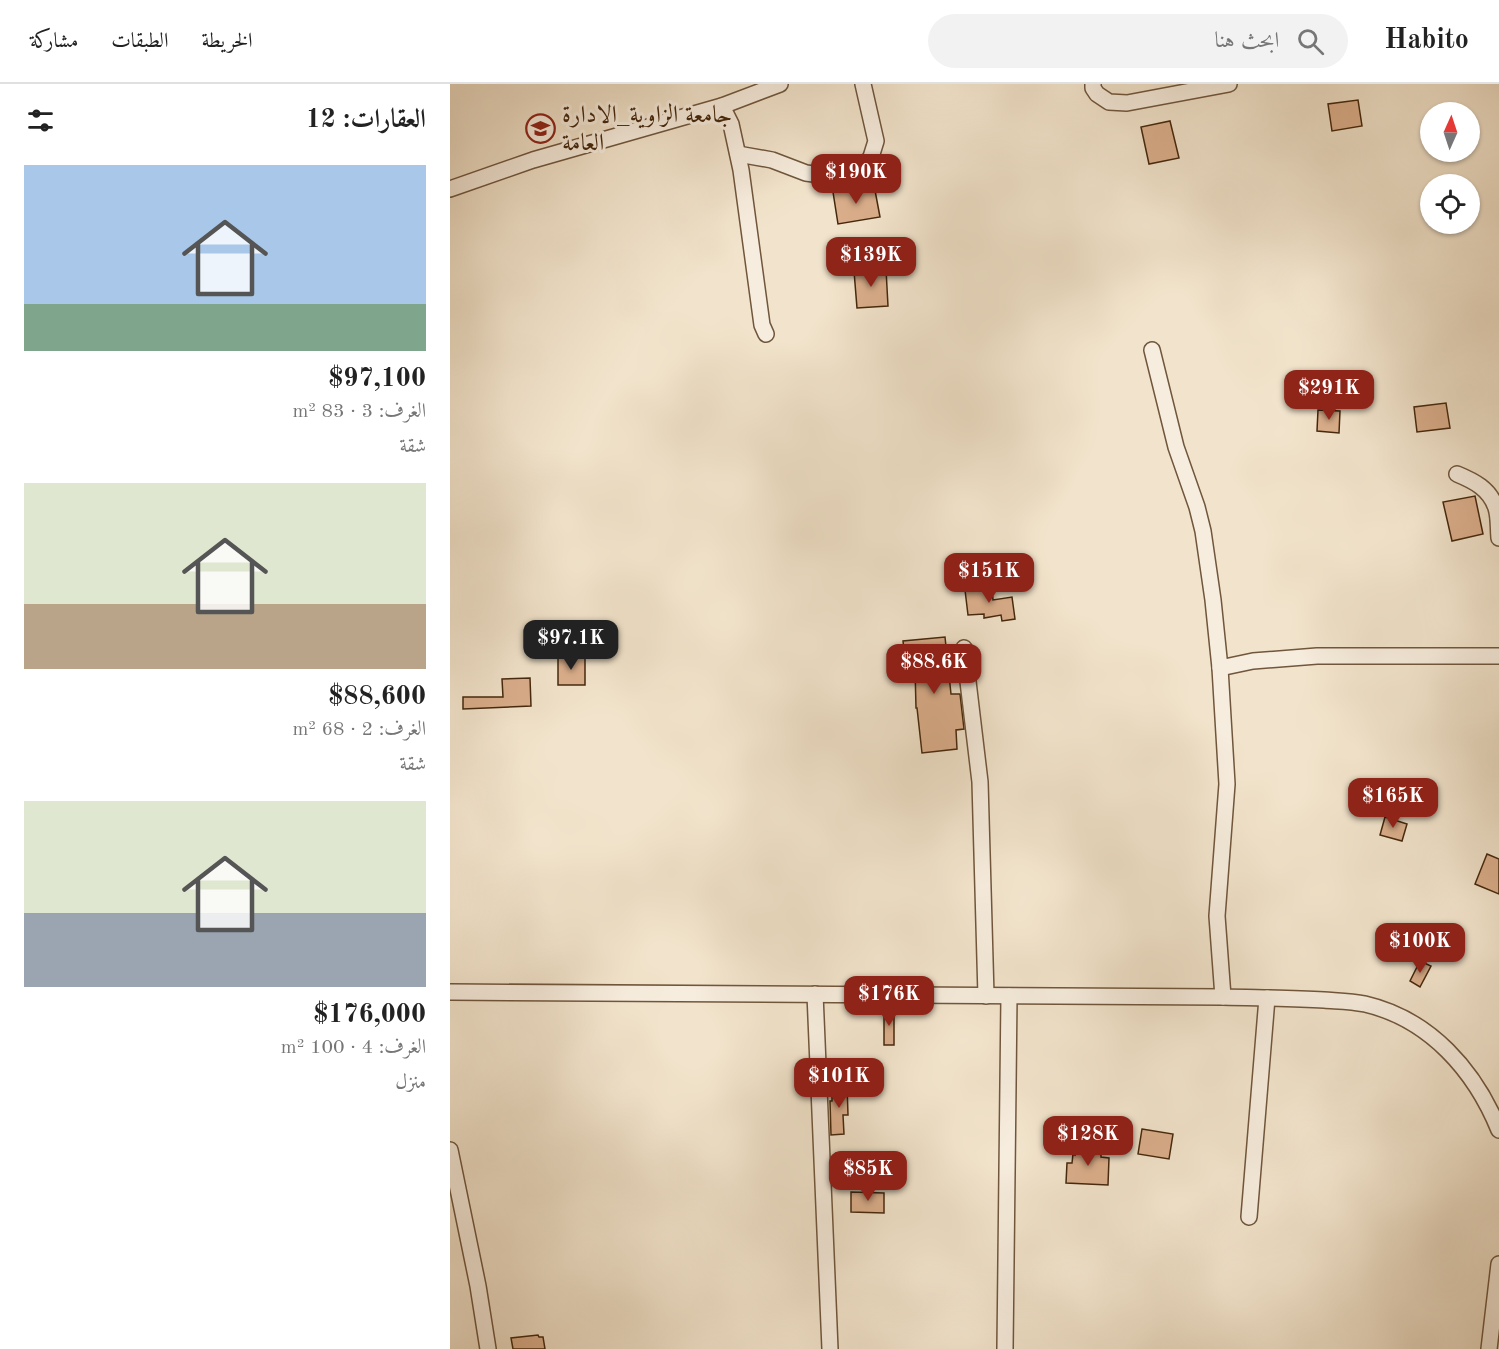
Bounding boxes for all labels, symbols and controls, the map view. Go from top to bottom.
search box [928,14,1348,68]
icon: search [1294,25,1327,58]
text: Habito [1384,27,1469,55]
text: ابحث هنا [1214,30,1279,52]
text: مشاركة [30,31,78,52]
text: الطبقات [111,31,168,52]
text: الخريطة [201,31,253,52]
north arrow [1420,102,1480,162]
map controls [1420,102,1480,234]
place label: جامعة الزاوية_الادارة العامة [562,103,732,156]
icon: filters [24,104,57,137]
text: العقارات: 12 [306,107,426,133]
school or university icon: جامعة الزاوية_الادارة العامة [525,112,557,144]
pin: $190K [814,154,898,205]
text: $190K [825,163,887,183]
button: locate [1420,174,1480,234]
icon: home [171,204,279,312]
pin: $139K [829,237,913,288]
text: $139K [840,246,902,266]
text: $97,100 [328,366,426,392]
pin: $291K [1287,370,1371,421]
text: $291K [1298,379,1360,399]
text: الغرف: 3 · 83 m² [292,402,426,422]
text: شقة [400,437,426,457]
icon: home [171,522,279,630]
pin: $151K [947,553,1031,604]
text: $151K [958,562,1020,582]
pin: $97.1K [522,620,620,671]
text: $97.1K [537,629,605,649]
pin: $88.6K [885,644,983,695]
text: $88.6K [900,653,968,673]
text: $88,600 [328,684,426,710]
text: الغرف: 2 · 68 m² [292,720,426,740]
text: شقة [400,755,426,775]
pin: $165K [1351,778,1435,829]
text: $165K [1362,787,1424,807]
icon: home [171,840,279,948]
pin: $100K [1378,923,1462,974]
text: $100K [1389,932,1451,952]
pin: $176K [847,976,931,1027]
text: $176K [858,985,920,1005]
text: $176,000 [313,1002,426,1028]
text: الغرف: 4 · 100 m² [281,1038,426,1058]
pin: $101K [797,1058,881,1109]
text: $101K [808,1067,870,1087]
text: منزل [395,1073,426,1093]
pin: $128K [1046,1116,1130,1167]
text: $128K [1057,1125,1119,1145]
pin: $85K [832,1151,904,1202]
text: $85K [843,1160,893,1180]

